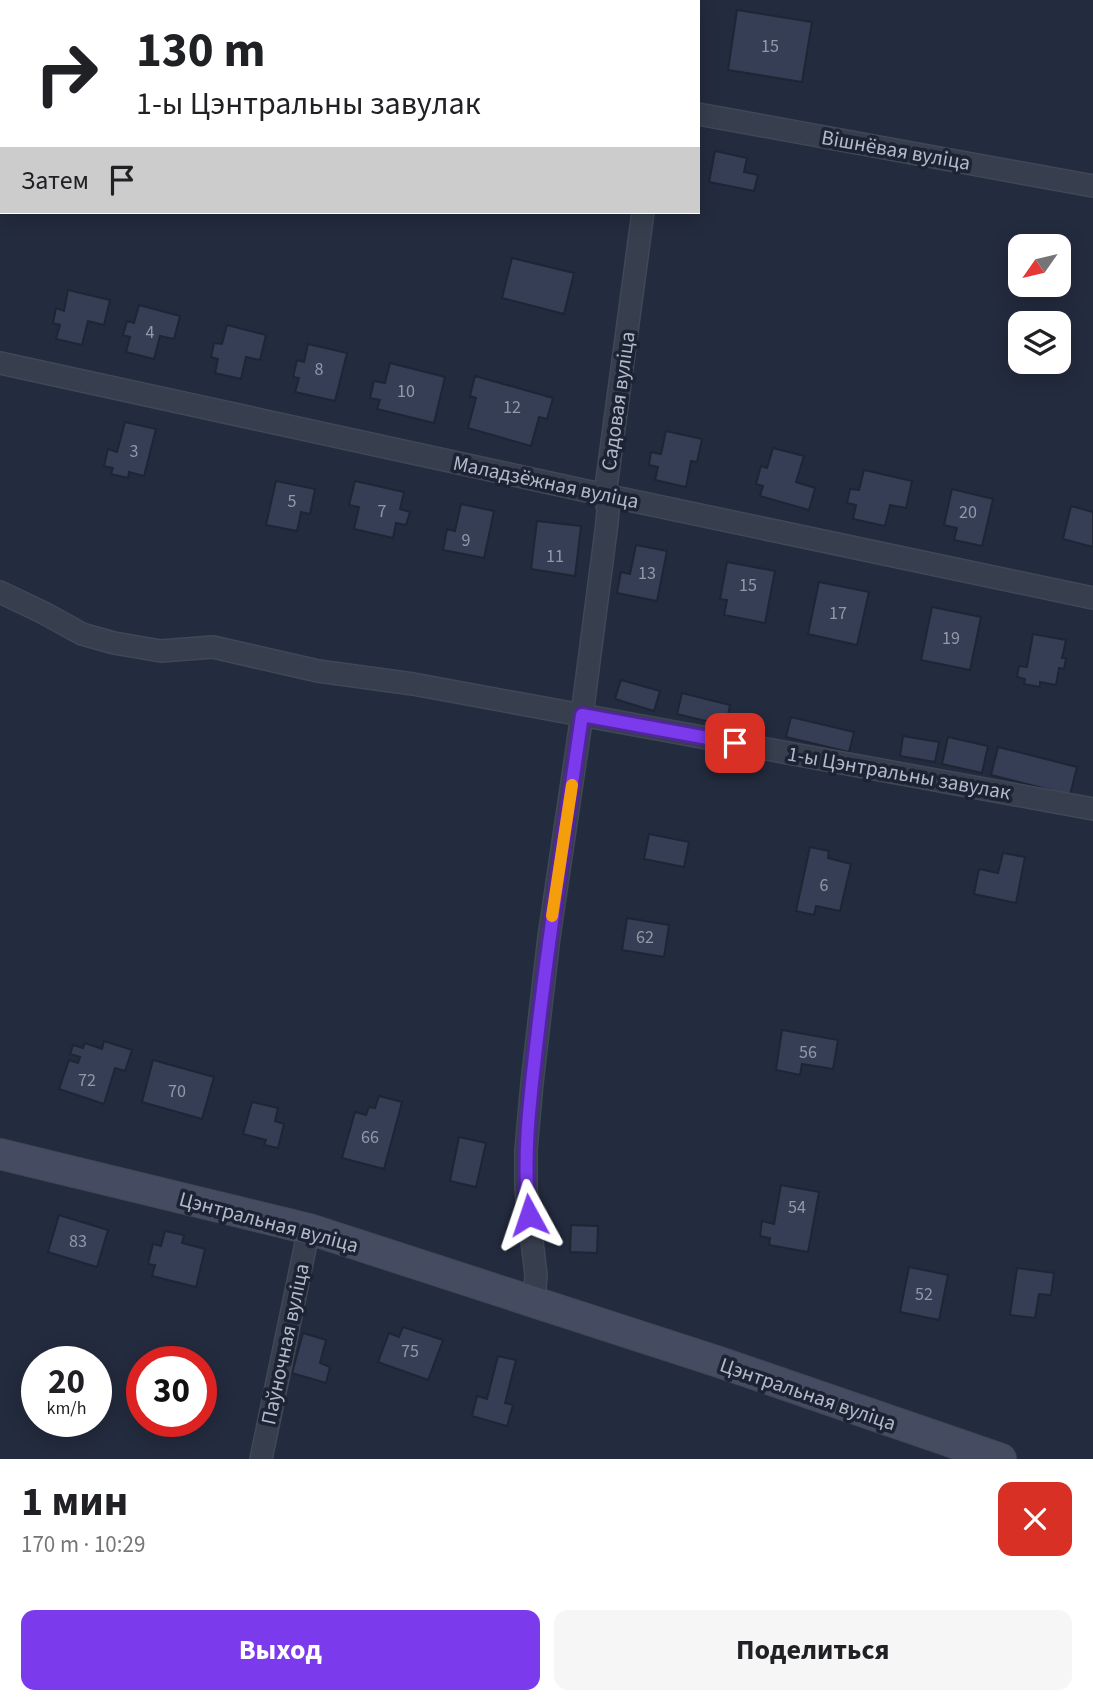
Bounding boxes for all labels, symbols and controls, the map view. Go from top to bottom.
text: 130 m [136,16,265,86]
icon: right [21,28,112,119]
house number: 15 [761,34,779,59]
text: 1-ы Цэнтральны завулак [136,81,481,127]
street label: Вішнёвая вуліца [819,122,973,178]
icon: arrive [103,161,141,199]
text: Затем [21,162,89,199]
north arrow [1008,234,1071,298]
map controls [1008,234,1071,374]
button: layers [1008,311,1071,374]
house number: 4 [146,320,155,345]
street label: Садовая вуліца [593,329,643,473]
house number: 8 [315,357,324,382]
house number: 10 [397,379,415,404]
house number: 12 [503,395,521,420]
house number: 3 [130,439,139,464]
street label: Маладзёжная вуліца [450,448,642,516]
house number: 5 [288,489,297,514]
house number: 7 [378,499,387,524]
house number: 20 [959,500,977,525]
house number: 9 [462,528,471,553]
house number: 11 [546,544,564,569]
house number: 13 [638,561,656,586]
house number: 15 [739,573,757,598]
house number: 17 [829,601,847,626]
house number: 19 [942,626,960,651]
pin [705,713,765,773]
icon: arrive [716,724,754,762]
street label: 1-ы Цэнтральны завулак [785,739,1014,808]
house number: 6 [820,873,829,898]
house number: 62 [636,925,654,950]
house number: 56 [799,1040,817,1065]
house number: 72 [78,1068,96,1093]
house number: 70 [168,1079,186,1104]
house number: 66 [361,1125,379,1150]
position arrow [492,1178,566,1252]
street label: Цэнтральная вуліца [176,1184,362,1260]
house number: 54 [788,1195,806,1220]
house number: 83 [69,1229,87,1254]
street label: Паўночная вуліца [253,1261,317,1427]
house number: 52 [915,1282,933,1307]
house number: 75 [401,1339,419,1364]
speed limit sign: 30 [126,1346,217,1437]
street label: Цэнтральная вуліца [716,1350,900,1438]
text: 20 [48,1357,85,1407]
text: km/h [47,1396,86,1421]
text: 1 мин [21,1472,128,1532]
button: close [998,1482,1072,1556]
text: 170 m · 10:29 [21,1528,145,1561]
button: Выход [21,1610,540,1690]
button: Поделиться [554,1610,1072,1690]

